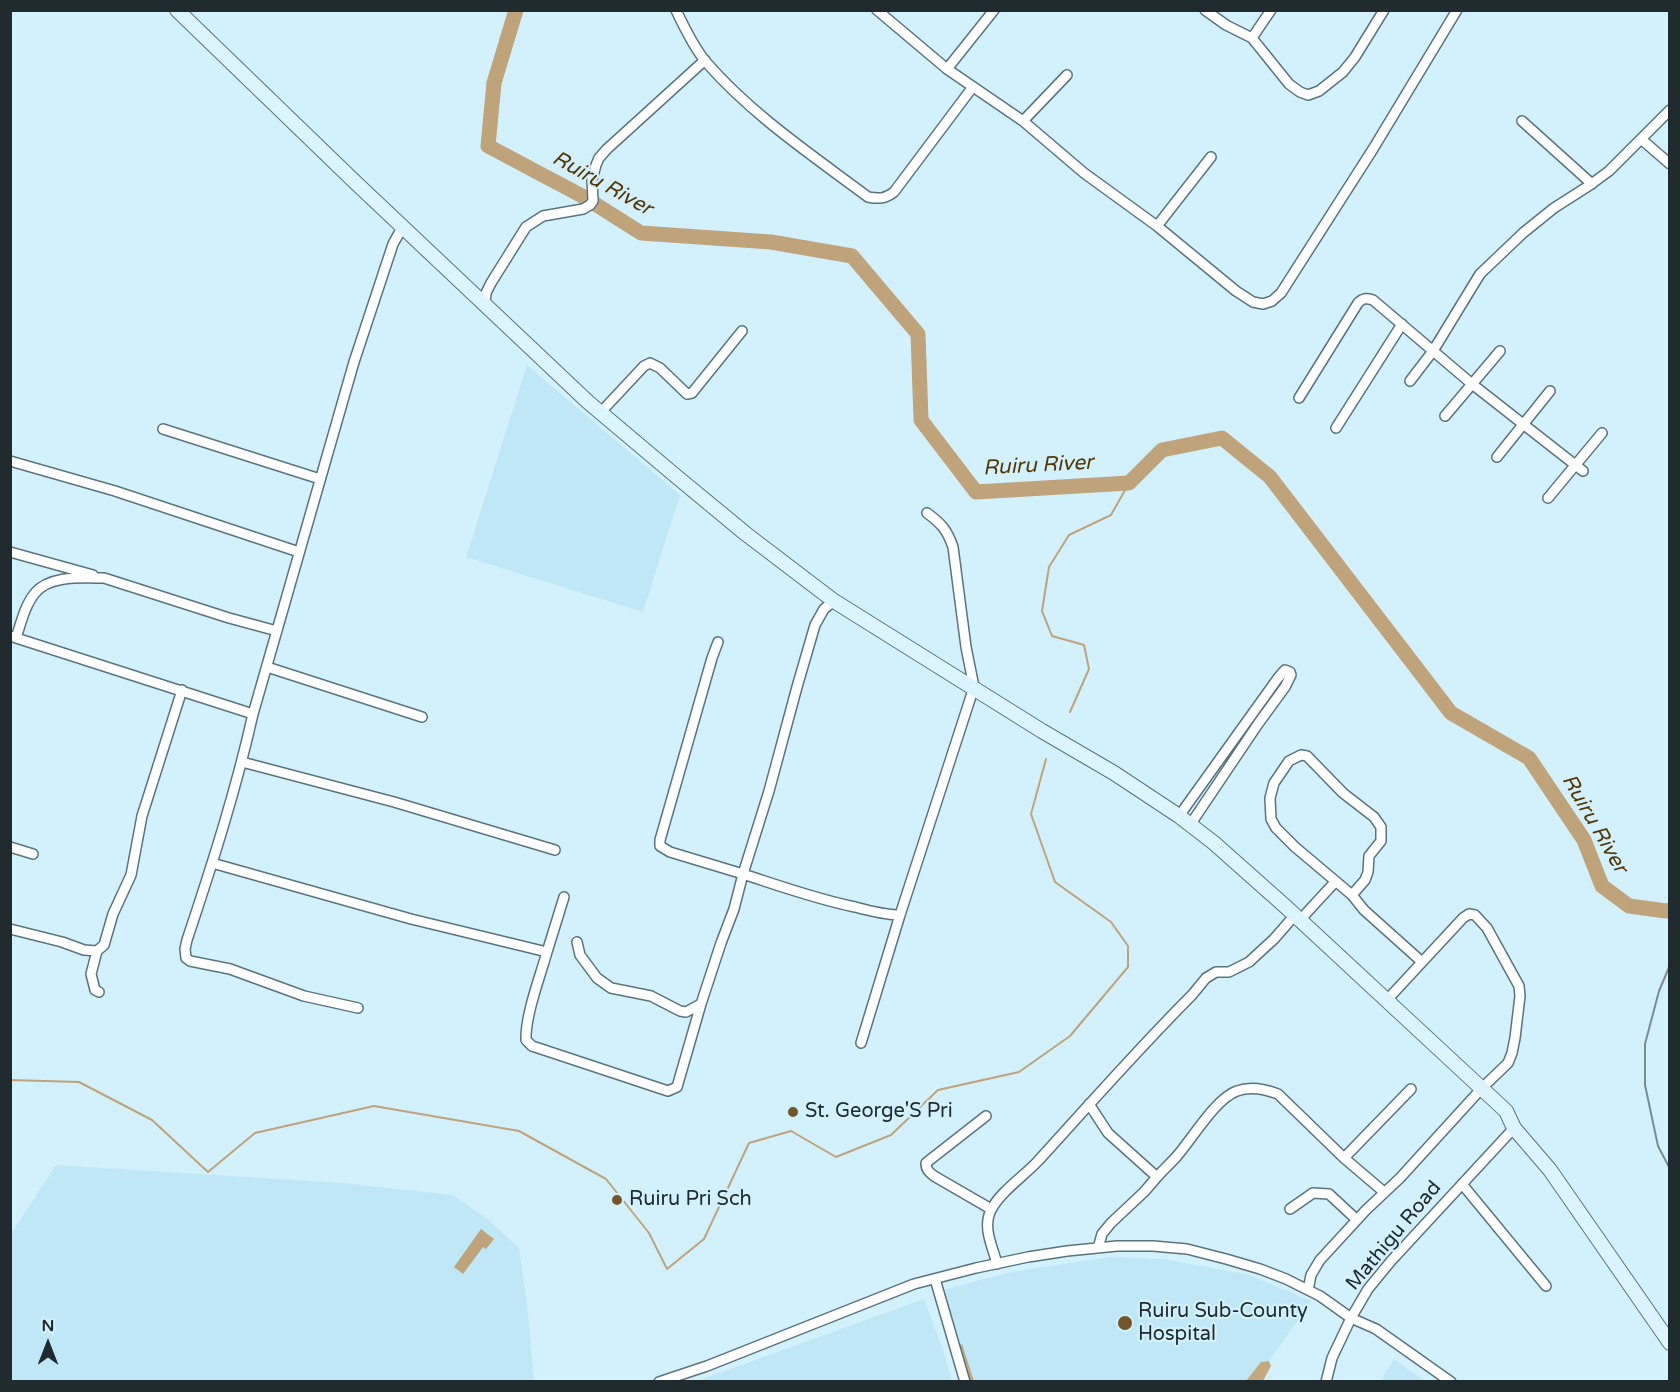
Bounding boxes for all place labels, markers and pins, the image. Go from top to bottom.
place label: St. George'S Pri [805,1100,953,1124]
marker: St. George'S Pri [786,1105,800,1119]
place label: Ruiru Pri Sch [629,1188,752,1212]
marker: Ruiru Pri Sch [610,1193,624,1207]
place label: Ruiru Sub-County Hospital [1138,1300,1308,1347]
marker: Ruiru Sub-County Hospital [1116,1314,1134,1332]

